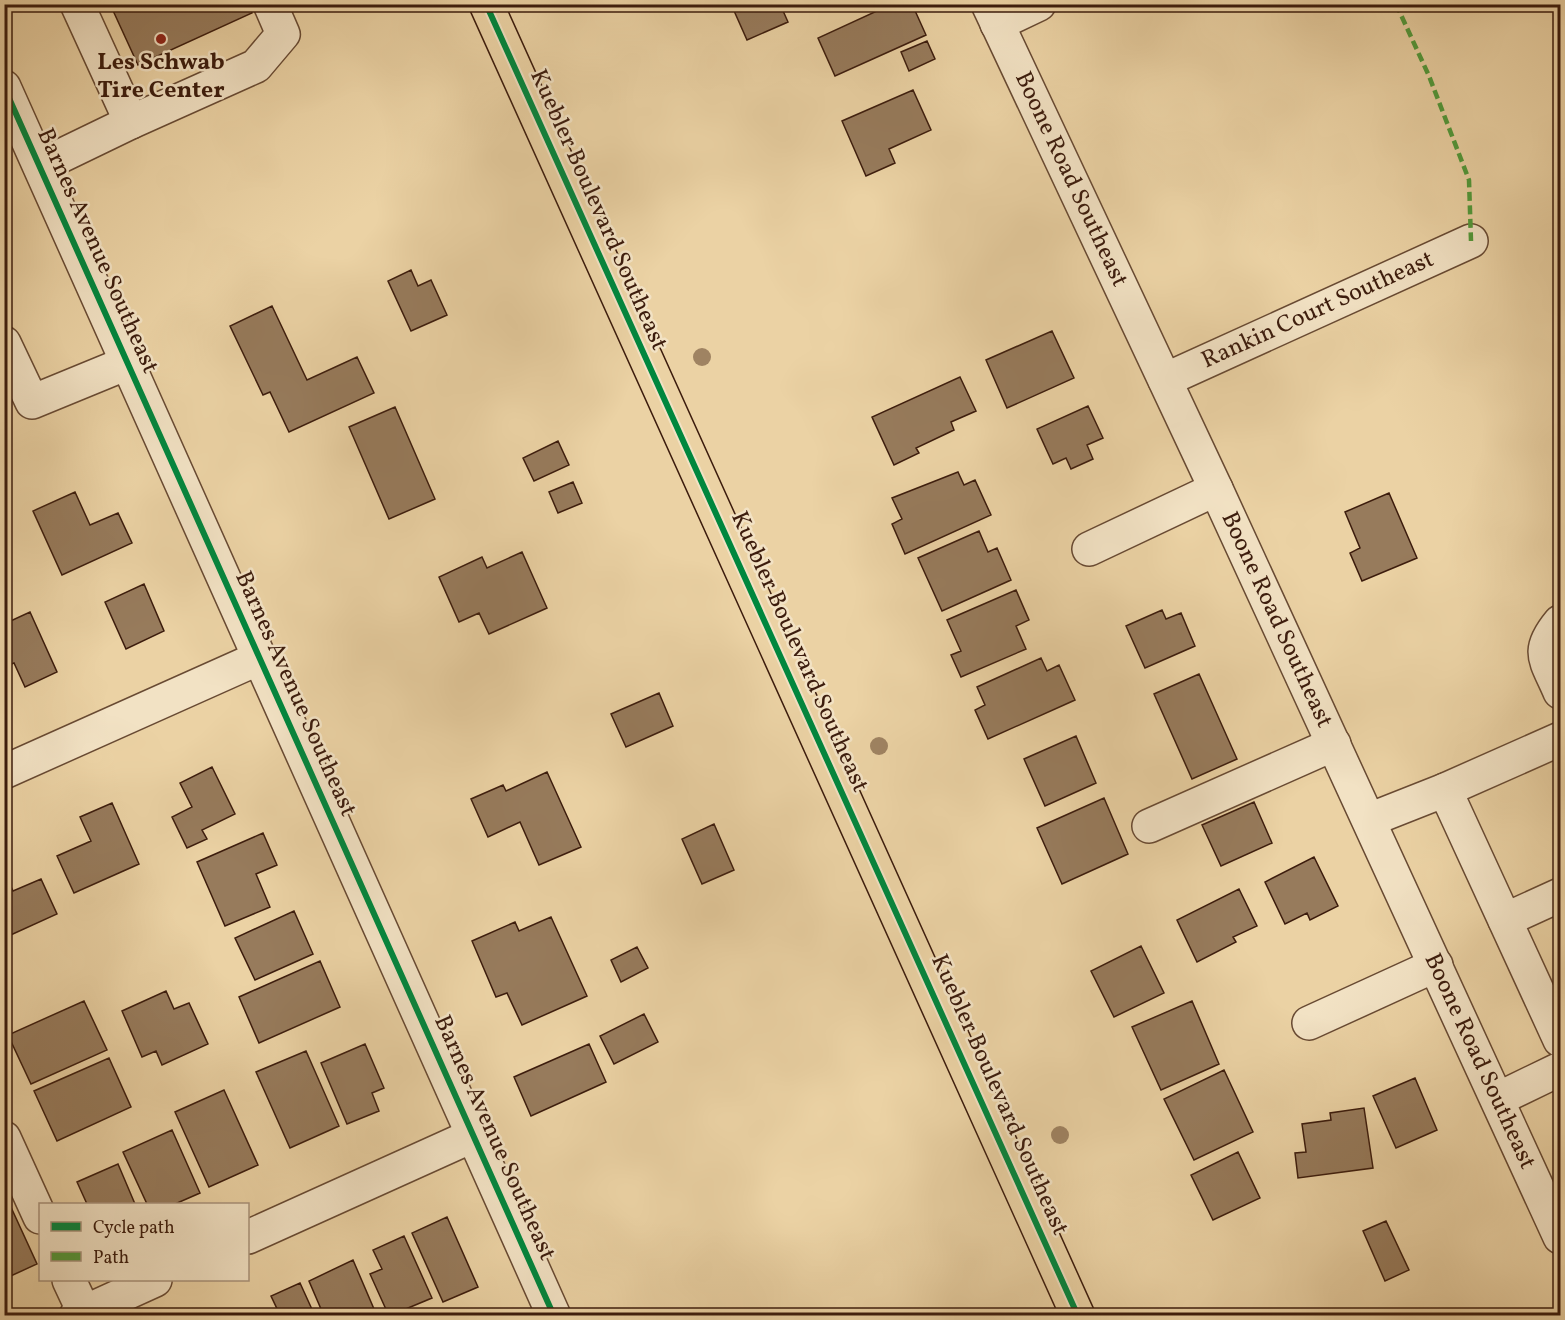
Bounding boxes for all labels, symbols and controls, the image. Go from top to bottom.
marker: Les Schwab Tire Center [154,32,168,46]
place label: Les Schwab Tire Center [97,46,225,108]
street label: Kuebler Boulevard Southeast [521,64,675,356]
street label: Boone Road Southeast [1005,66,1136,293]
street label: Barnes Avenue Southeast [28,123,166,379]
street label: Rankin Court Southeast [1196,243,1440,378]
street label: Kuebler Boulevard Southeast [722,506,876,798]
street label: Boone Road Southeast [1212,506,1341,734]
street label: Barnes Avenue Southeast [226,566,364,822]
street label: Boone Road Southeast [1415,948,1544,1175]
street label: Kuebler Boulevard Southeast [922,949,1076,1241]
street label: Barnes Avenue Southeast [425,1010,563,1266]
legend [39,1203,249,1281]
text: Cycle path [93,1216,175,1241]
text: Path [93,1246,129,1271]

